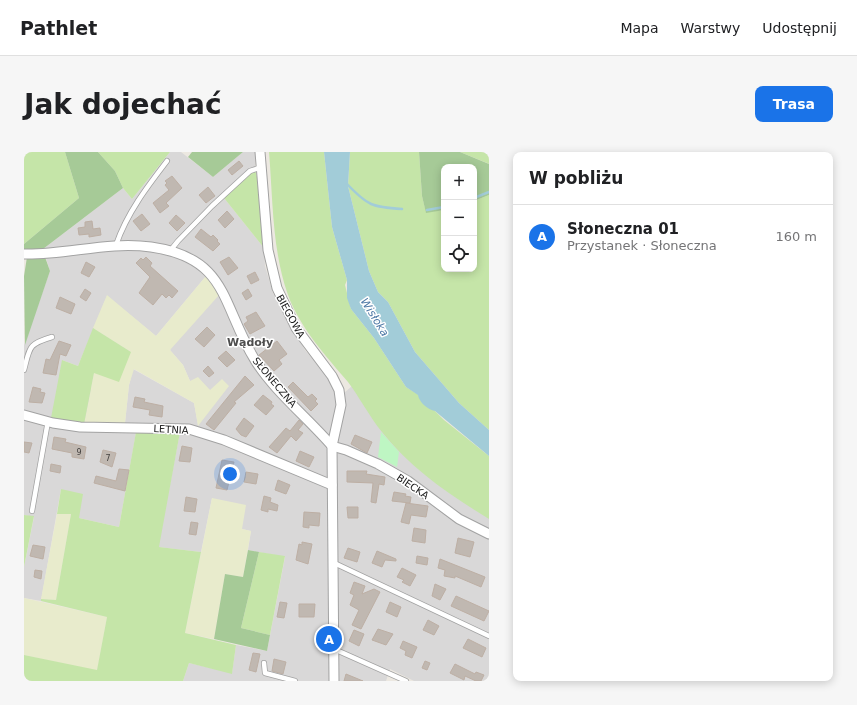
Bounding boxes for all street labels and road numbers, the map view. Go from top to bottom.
street label: BIEGOWA [274,293,307,340]
street label: SŁONECZNA [251,355,299,410]
street label: LETNIA [153,423,189,436]
street label: BIECKA [395,472,431,501]

